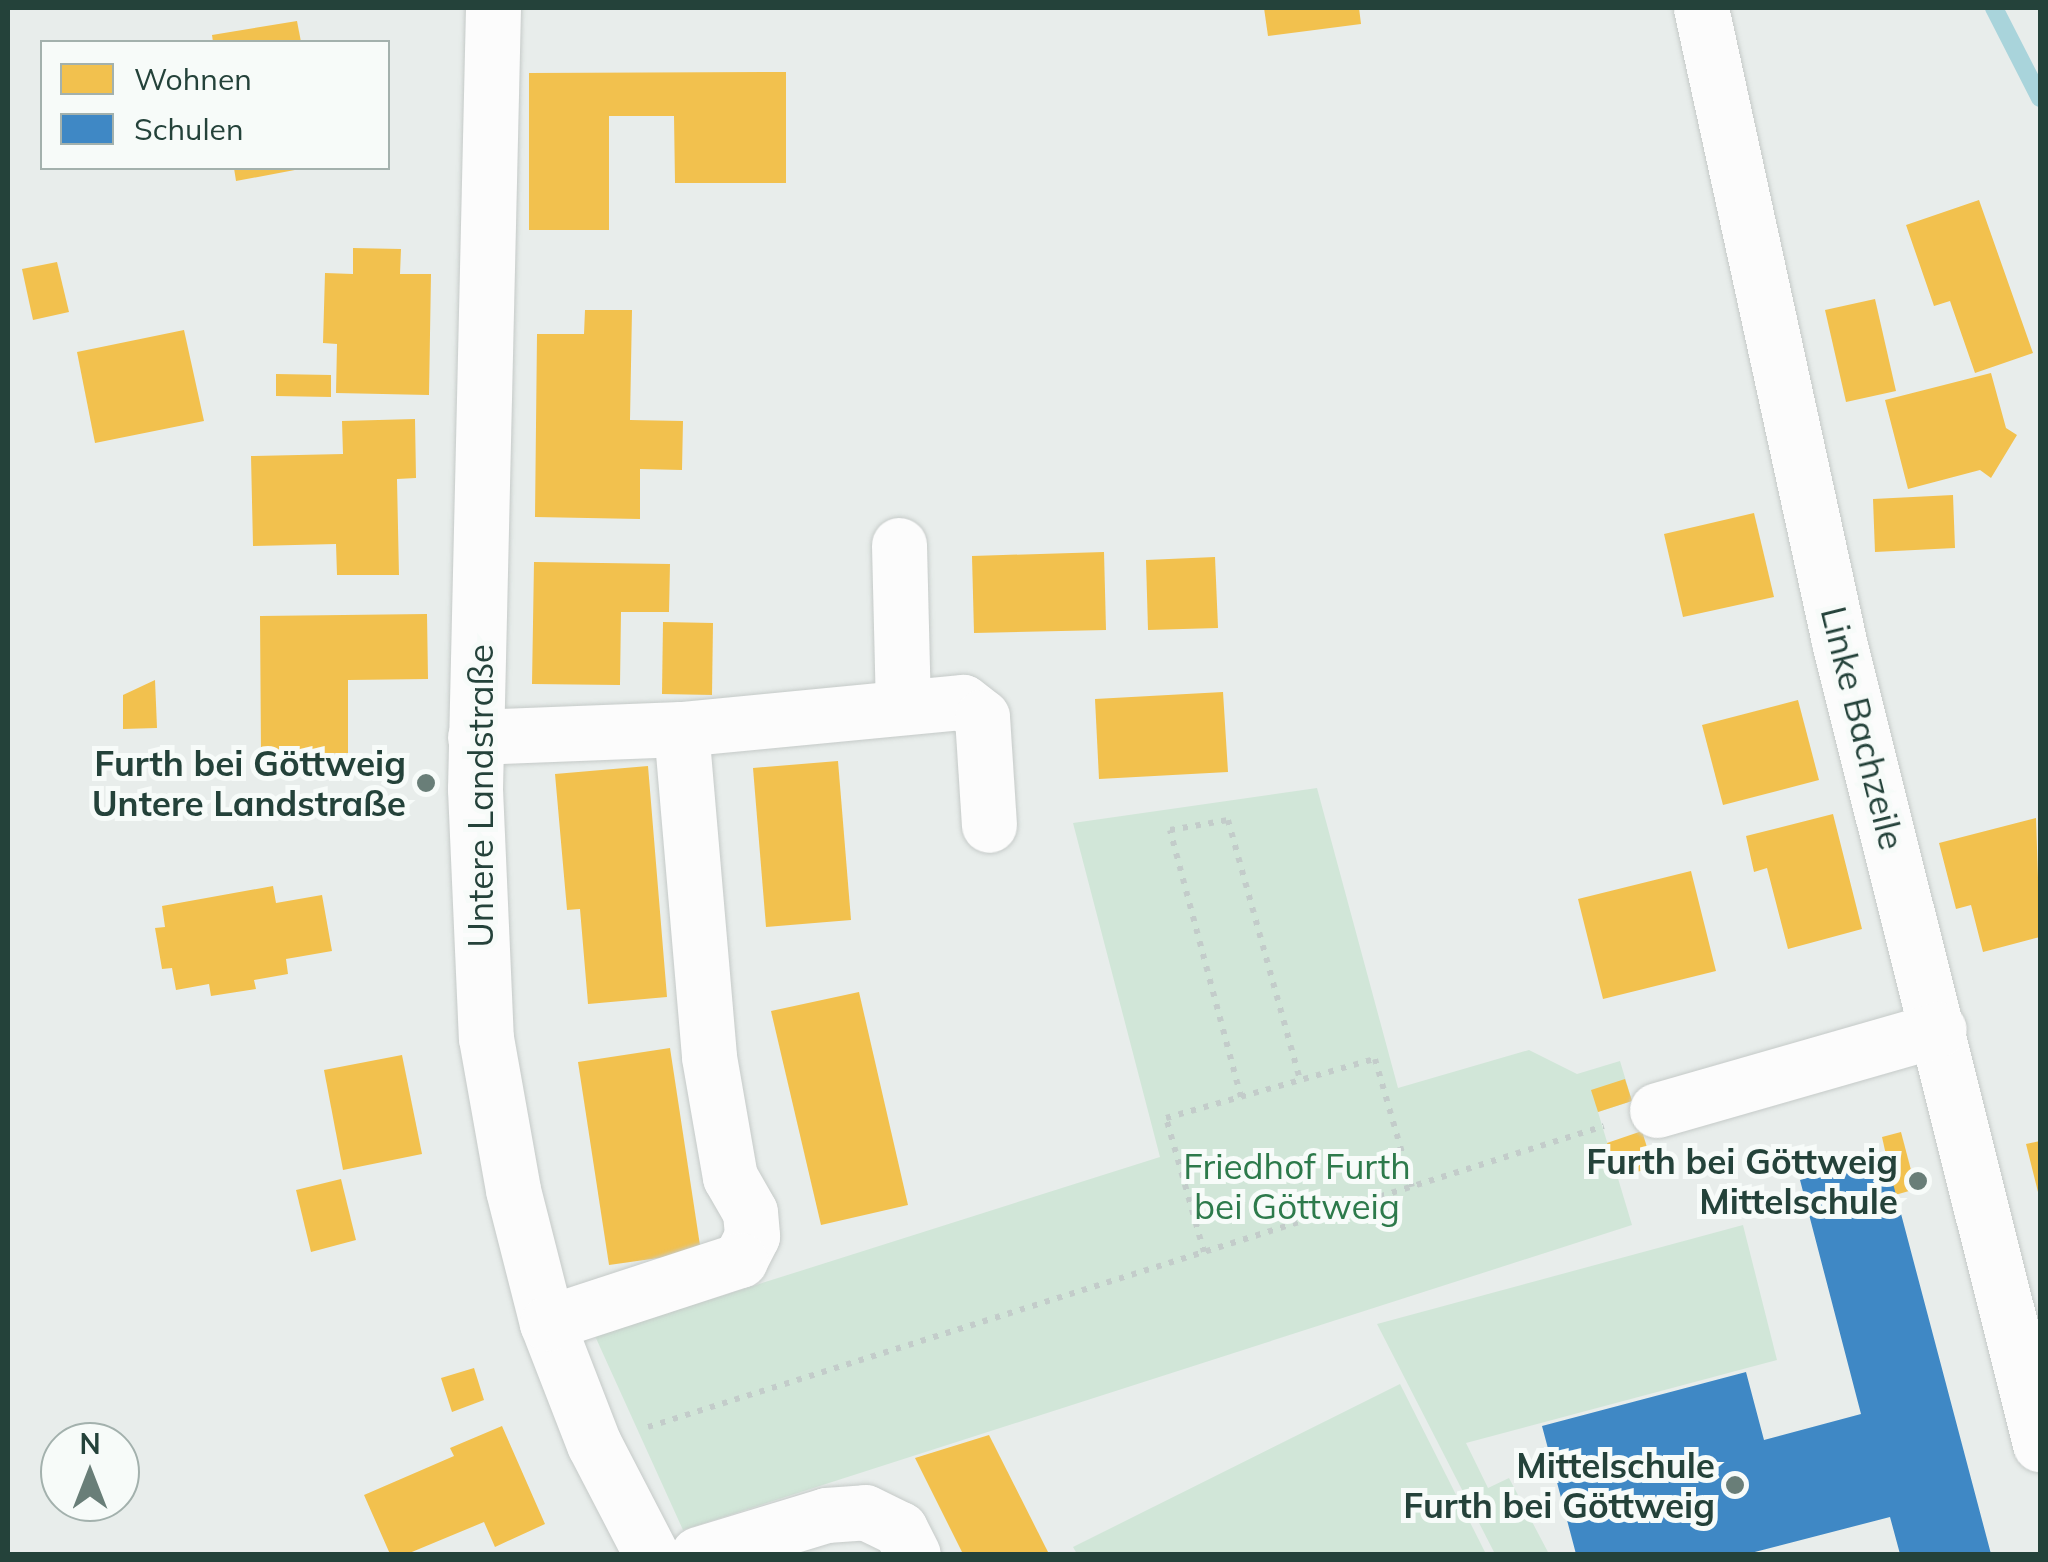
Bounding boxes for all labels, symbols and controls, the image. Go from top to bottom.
legend [40,40,390,170]
text: Wohnen [134,60,252,98]
text: Schulen [134,110,243,148]
street label: Linke Bachzeile [1813,602,1913,854]
street label: Untere Landstraße [459,644,501,948]
place label: Furth bei Göttweig Untere Landstraße [92,742,406,824]
marker: Furth bei Göttweig Untere Landstraße [415,772,437,794]
place label: Furth bei Göttweig Mittelschule [1586,1140,1898,1222]
park label: Friedhof Furth bei Göttweig [1183,1145,1411,1227]
marker: Furth bei Göttweig Mittelschule [1907,1170,1929,1192]
north arrow [40,1422,140,1522]
text: N [79,1426,101,1461]
place label: Mittelschule Furth bei Göttweig [1403,1444,1715,1526]
marker: Mittelschule Furth bei Göttweig [1724,1474,1746,1496]

